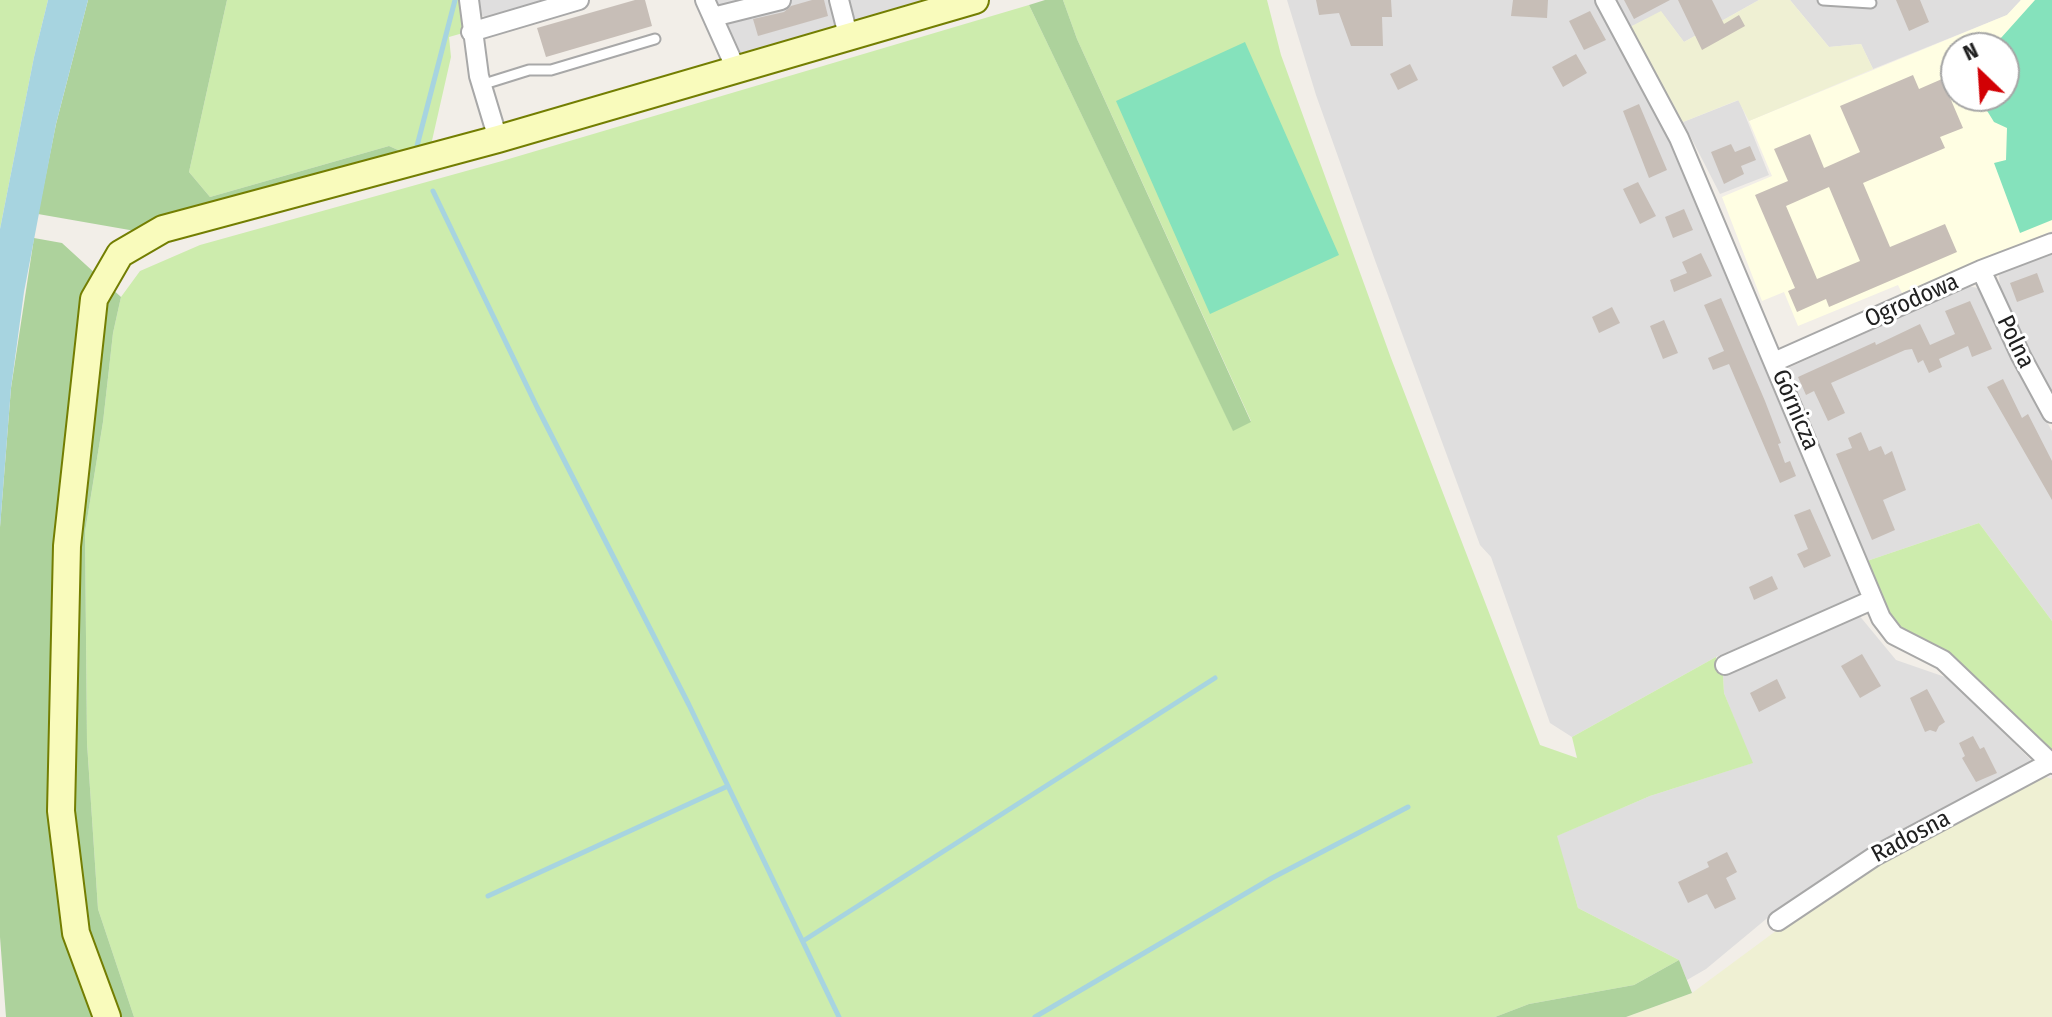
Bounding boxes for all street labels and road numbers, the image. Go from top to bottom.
street label: Ogrodowa [1861,268,1963,334]
street label: Polna [1990,311,2040,373]
street label: Górnicza [1765,365,1825,455]
street label: Radosna [1867,804,1955,870]

